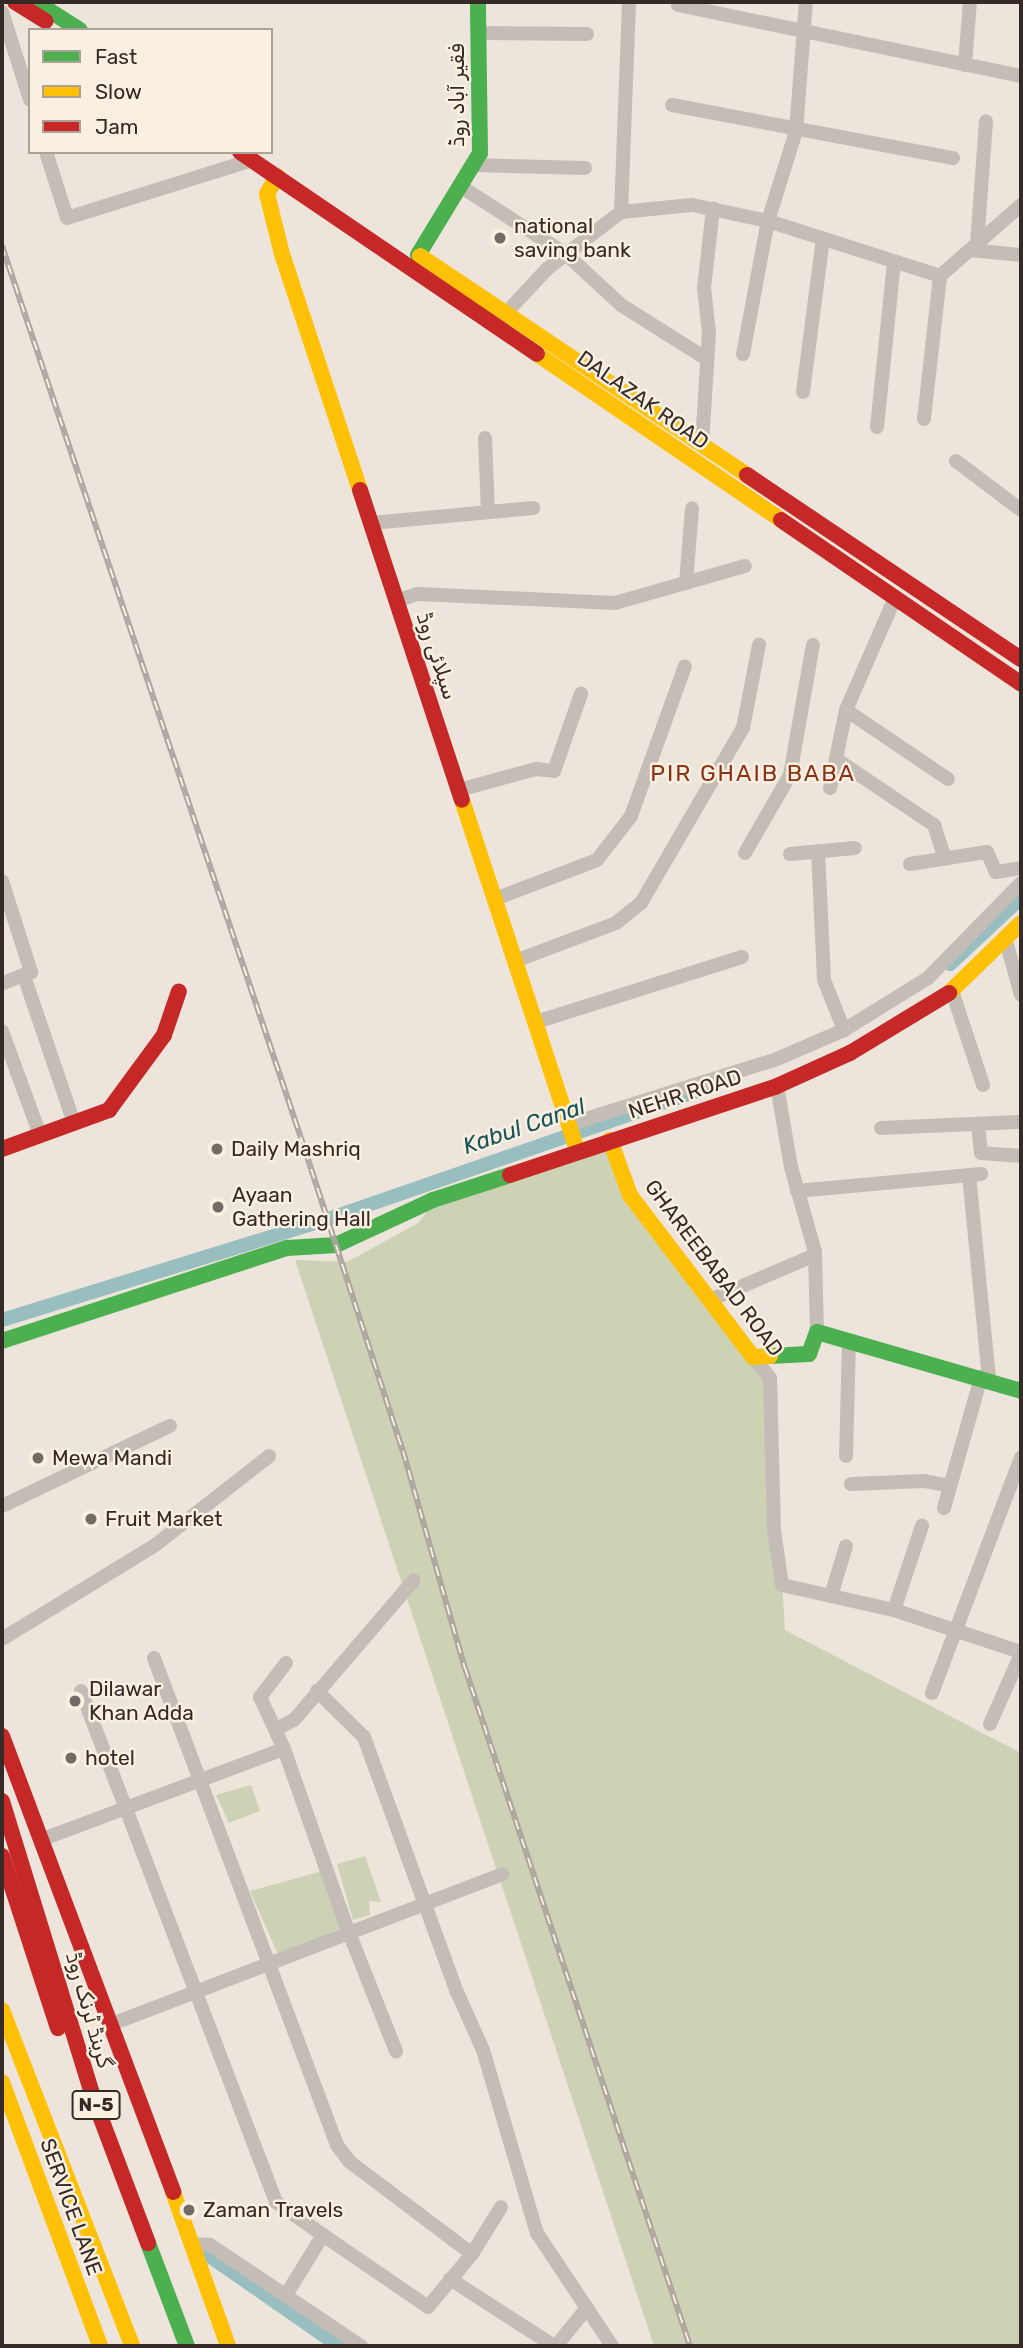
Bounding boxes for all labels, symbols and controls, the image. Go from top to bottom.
legend [28,28,273,154]
street label: فقیر آباد روڈ [444,43,470,147]
text: Fast [95,44,137,69]
text: Slow [95,79,142,104]
text: Jam [95,114,139,139]
place label: national saving bank [514,213,631,263]
marker: national saving bank [492,230,508,246]
street label: DALAZAK ROAD [572,345,714,455]
street label: سپلائی روڈ [411,609,463,703]
district label: PIR GHAIB BABA [652,759,854,787]
street label: NEHR ROAD [625,1064,745,1124]
water label: Kabul Canal [459,1092,589,1160]
place label: Daily Mashriq [231,1136,361,1162]
marker: Daily Mashriq [209,1141,225,1157]
street label: GHAREEBABAD ROAD [639,1175,789,1361]
place label: Ayaan Gathering Hall [232,1182,371,1232]
marker: Ayaan Gathering Hall [210,1199,226,1215]
place label: Mewa Mandi [52,1445,172,1471]
marker: Mewa Mandi [30,1450,46,1466]
place label: Fruit Market [105,1506,223,1532]
marker: Fruit Market [83,1511,99,1527]
place label: Dilawar Khan Adda [89,1676,194,1726]
marker: Dilawar Khan Adda [67,1693,83,1709]
place label: hotel [85,1745,135,1771]
marker: hotel [63,1750,79,1766]
street label: گرینڈ ٹرنک روڈ [60,1949,118,2071]
road number: N-5 [72,2090,120,2120]
street label: SERVICE LANE [35,2135,107,2279]
place label: Zaman Travels [203,2197,344,2223]
marker: Zaman Travels [181,2202,197,2218]

